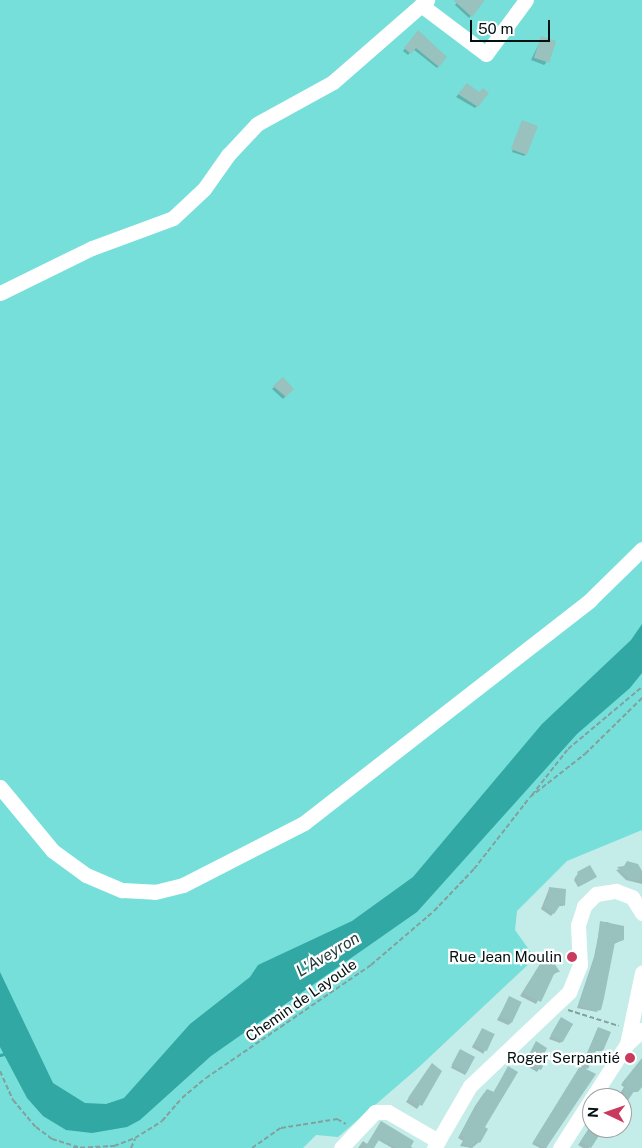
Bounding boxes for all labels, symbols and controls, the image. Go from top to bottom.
scale bar [472,10,552,42]
text: 50 m [478,20,513,37]
water label: L'Aveyron [293,929,363,981]
place label: Rue Jean Moulin [449,948,562,966]
marker: Rue Jean Moulin [566,951,578,963]
street label: Chemin de Layoule [242,955,360,1045]
place label: Roger Serpantié [507,1049,620,1067]
marker: Roger Serpantié [624,1052,636,1064]
north arrow [582,1088,632,1138]
text: N [585,1106,601,1118]

